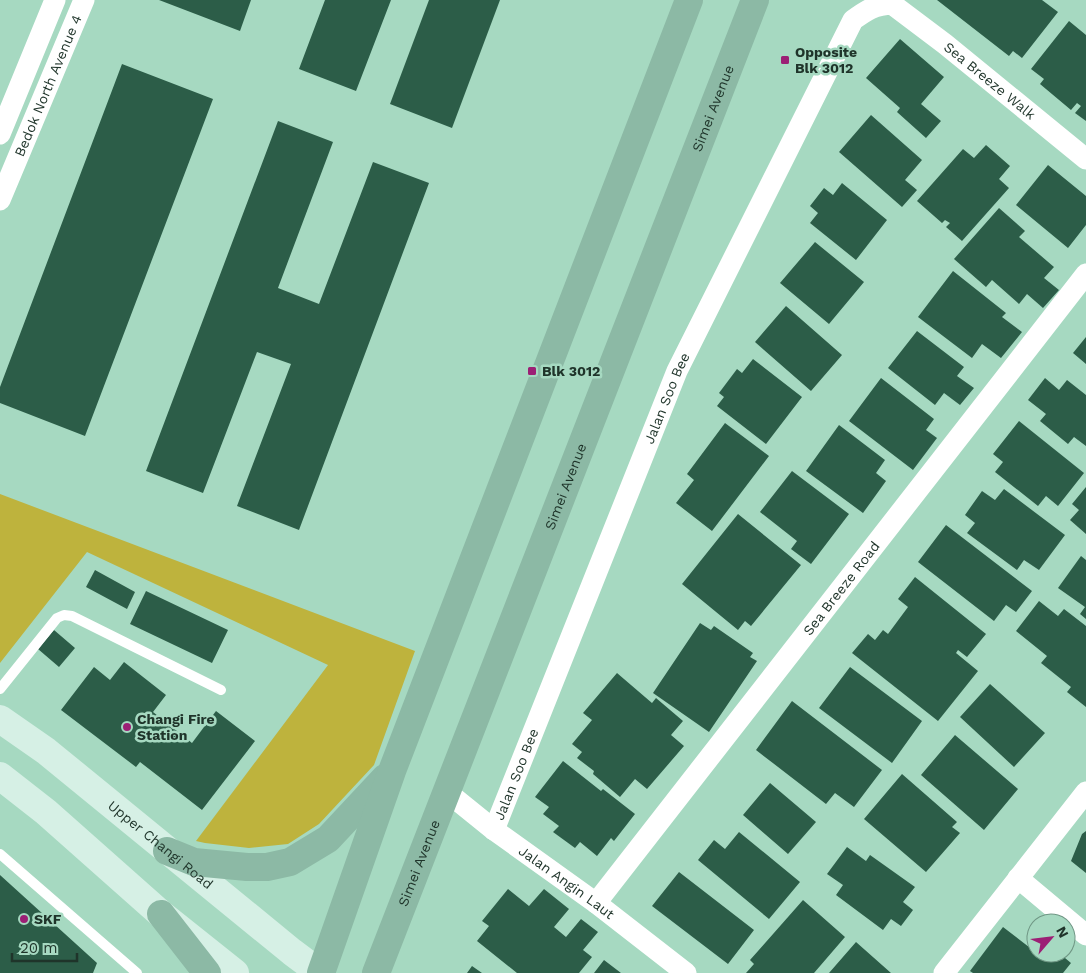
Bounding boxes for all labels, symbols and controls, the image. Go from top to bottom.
street label: Bedok North Avenue 4 [11,12,85,159]
street label: Sea Breeze Walk [941,39,1039,123]
place label: Opposite Blk 3012 [795,44,857,76]
marker: Opposite Blk 3012 [779,54,791,66]
street label: Simei Avenue [689,63,737,154]
street label: Jalan Soo Bee [641,350,693,446]
place label: Blk 3012 [542,363,600,379]
marker: Blk 3012 [526,365,538,377]
street label: Simei Avenue [541,441,590,532]
street label: Sea Breeze Road [800,538,883,638]
place label: Changi Fire Station [137,711,215,743]
marker: Changi Fire Station [121,721,133,733]
street label: Jalan Soo Bee [491,726,542,822]
street label: Upper Changi Road [105,797,216,892]
street label: Simei Avenue [395,817,443,909]
street label: Jalan Angin Laut [516,842,618,922]
place label: SKF [34,911,62,927]
marker: SKF [18,913,30,925]
north arrow [1026,913,1076,963]
text: N [1053,924,1072,940]
scale bar [12,930,78,962]
text: 20 m [20,939,58,957]

